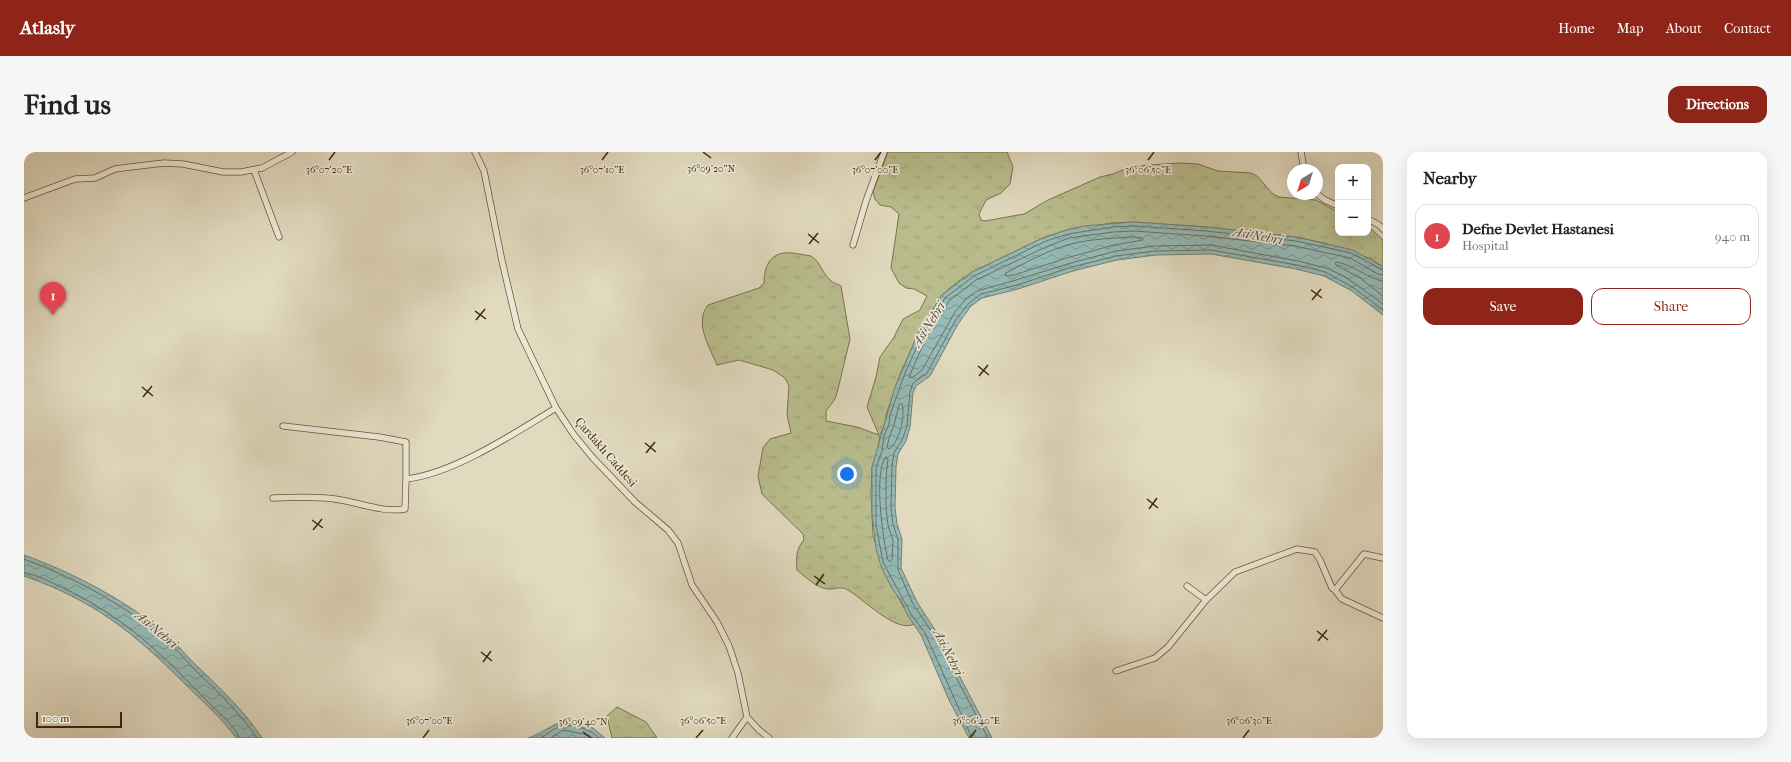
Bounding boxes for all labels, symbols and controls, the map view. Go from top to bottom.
text: Atlasly [20,17,75,39]
text: Home [1558,20,1595,37]
text: Map [1617,20,1644,37]
text: About [1666,20,1702,37]
text: Contact [1724,20,1771,37]
button: Directions [1668,86,1767,123]
text: Find us [24,88,111,121]
text: 36°09'20"N [687,163,736,175]
text: 36°07'20"E [306,164,352,176]
text: 36°07'10"E [580,164,624,176]
text: 36°07'00"E [852,164,898,176]
text: 36°06'50"E [1125,164,1171,176]
north arrow [1287,164,1323,200]
map controls [1335,164,1371,236]
button: + [1335,164,1371,200]
text: Nearby [1423,168,1477,188]
button: − [1335,200,1371,236]
text: Defne Devlet Hastanesi [1462,220,1614,238]
water label: Asi Nehri [1230,223,1285,247]
text: 1 [1435,229,1439,244]
text: 940 m [1715,229,1750,244]
text: Hospital [1462,238,1509,253]
pin: 1 [40,282,66,315]
button: Save [1423,288,1583,325]
button: Share [1591,288,1751,325]
water label: Asi Nehri [908,298,949,351]
street label: Çardaklı Caddesi [572,415,640,490]
your location [837,464,857,484]
water label: Asi Nehri [131,606,182,652]
water label: Asi Nehri [930,625,967,679]
scale bar [36,710,122,729]
text: 100 m [42,712,70,725]
text: 36°07'00"E [406,715,452,727]
text: 36°06'50"E [680,715,726,727]
text: 36°06'40"E [952,715,1000,727]
text: 36°06'30"E [1226,715,1272,727]
text: 36°09'40"N [559,716,608,728]

